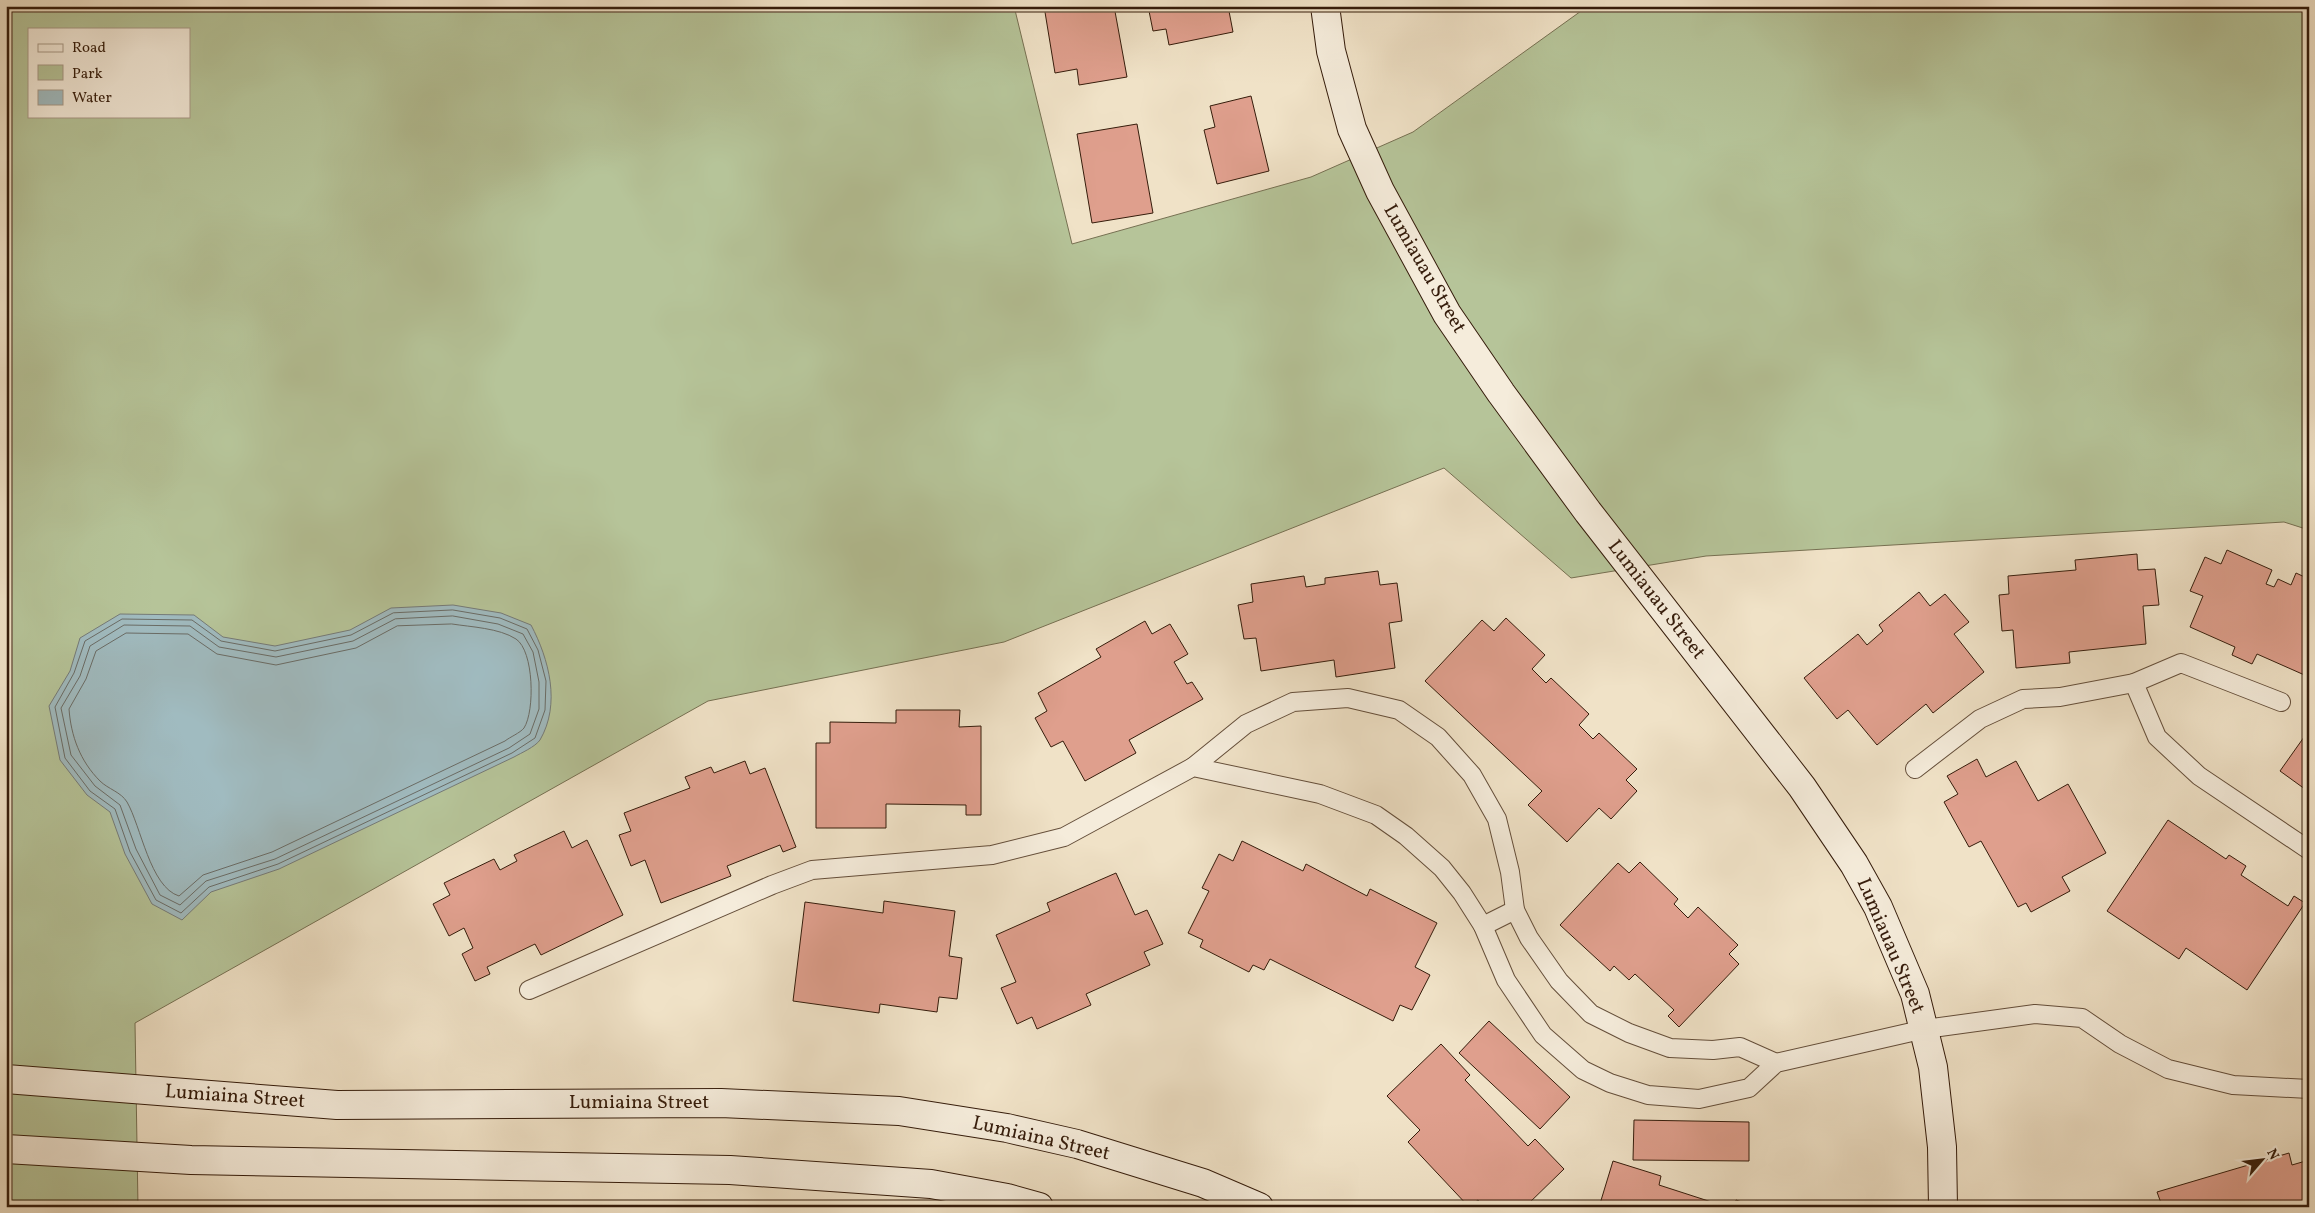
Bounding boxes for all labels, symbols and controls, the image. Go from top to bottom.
legend [28,28,190,118]
text: Road [72,38,106,59]
text: Park [72,64,103,85]
text: Water [72,88,112,109]
street label: Lumiauau Street [1376,199,1472,339]
street label: Lumiauau Street [1600,534,1712,666]
street label: Lumiauau Street [1849,874,1931,1018]
street label: Lumiaina Street [164,1078,306,1116]
street label: Lumiaina Street [569,1089,709,1117]
street label: Lumiaina Street [969,1110,1113,1168]
north arrow [2238,1136,2288,1186]
text: N [2261,1146,2283,1164]

